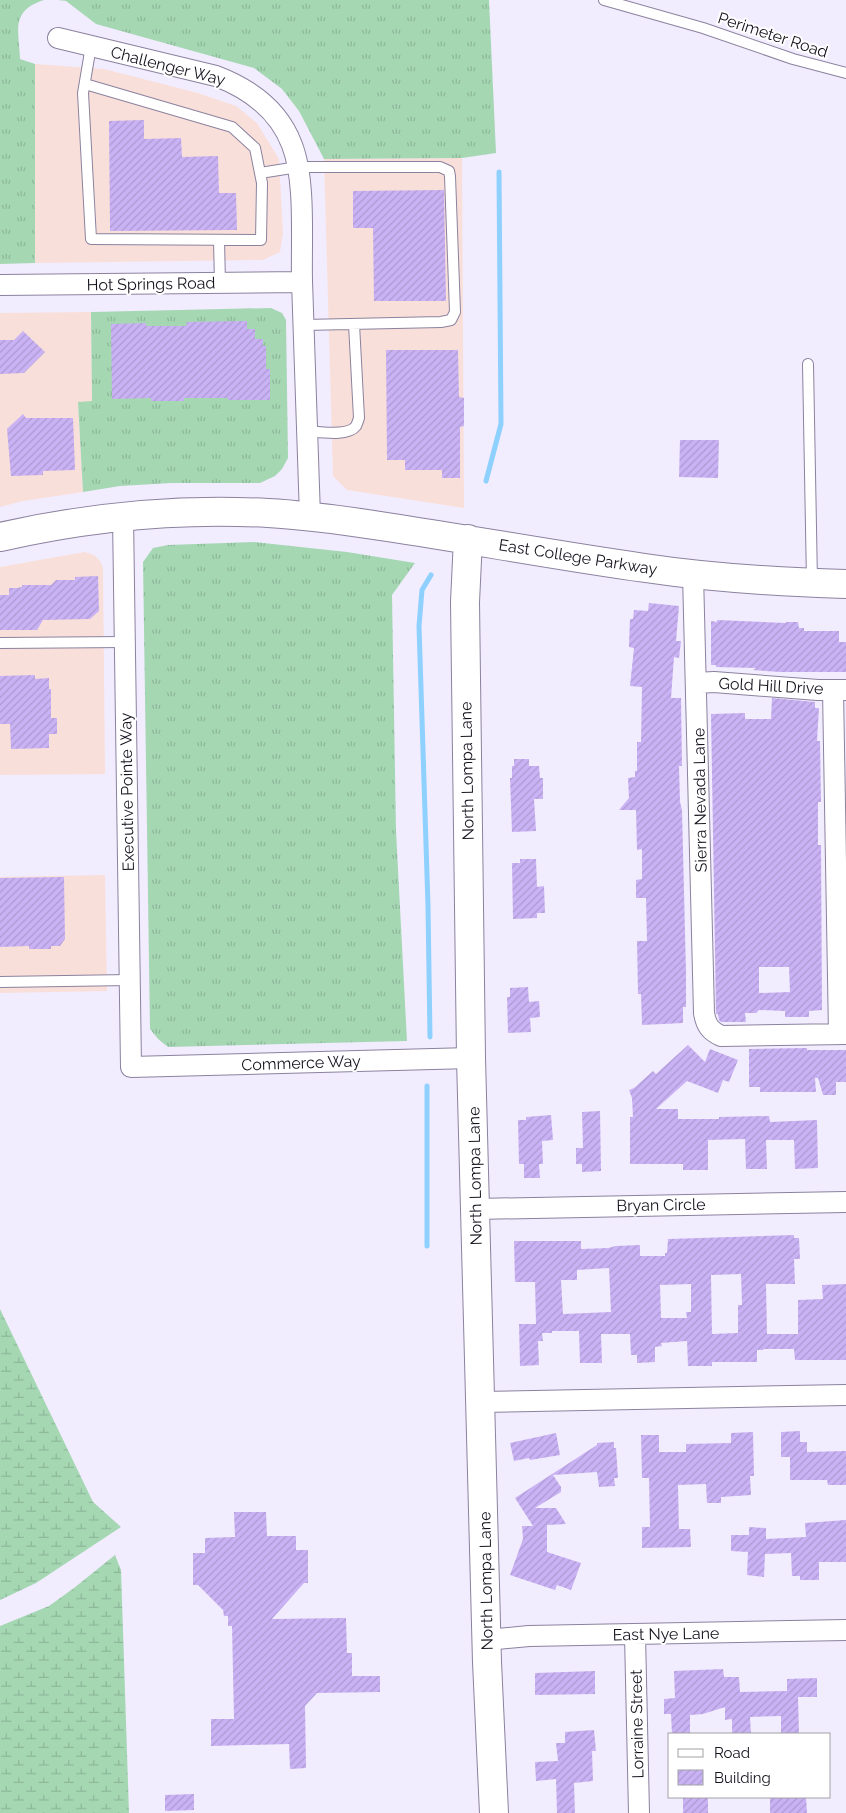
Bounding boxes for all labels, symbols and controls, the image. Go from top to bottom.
street label: Perimeter Road [716,8,830,62]
street label: Challenger Way [109,43,228,90]
street label: Hot Springs Road [87,273,215,295]
street label: East College Parkway [497,535,659,579]
street label: Gold Hill Drive [718,674,824,698]
street label: North Lompa Lane [456,701,478,841]
street label: Executive Pointe Way [116,712,138,872]
street label: Sierra Nevada Lane [689,728,711,872]
street label: Commerce Way [241,1051,361,1075]
street label: North Lompa Lane [464,1106,486,1246]
street label: Bryan Circle [616,1195,706,1215]
street label: North Lompa Lane [475,1511,497,1651]
street label: East Nye Lane [613,1624,719,1644]
street label: Lorraine Street [627,1669,647,1779]
legend [668,1733,831,1798]
text: Road [714,1744,750,1762]
text: Building [714,1769,771,1787]

